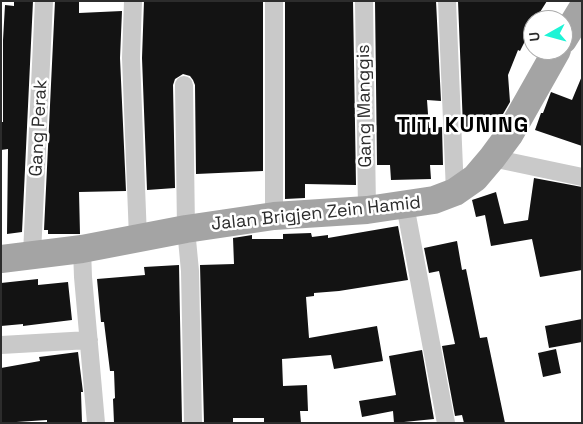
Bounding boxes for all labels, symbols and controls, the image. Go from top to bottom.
north arrow [523,10,573,60]
text: U [525,31,544,42]
street label: Gang Manggis [353,44,377,168]
street label: Gang Perak [26,79,52,177]
district label: TITI KUNING [395,113,531,139]
street label: Jalan Brigjen Zein Hamid [210,192,422,236]

